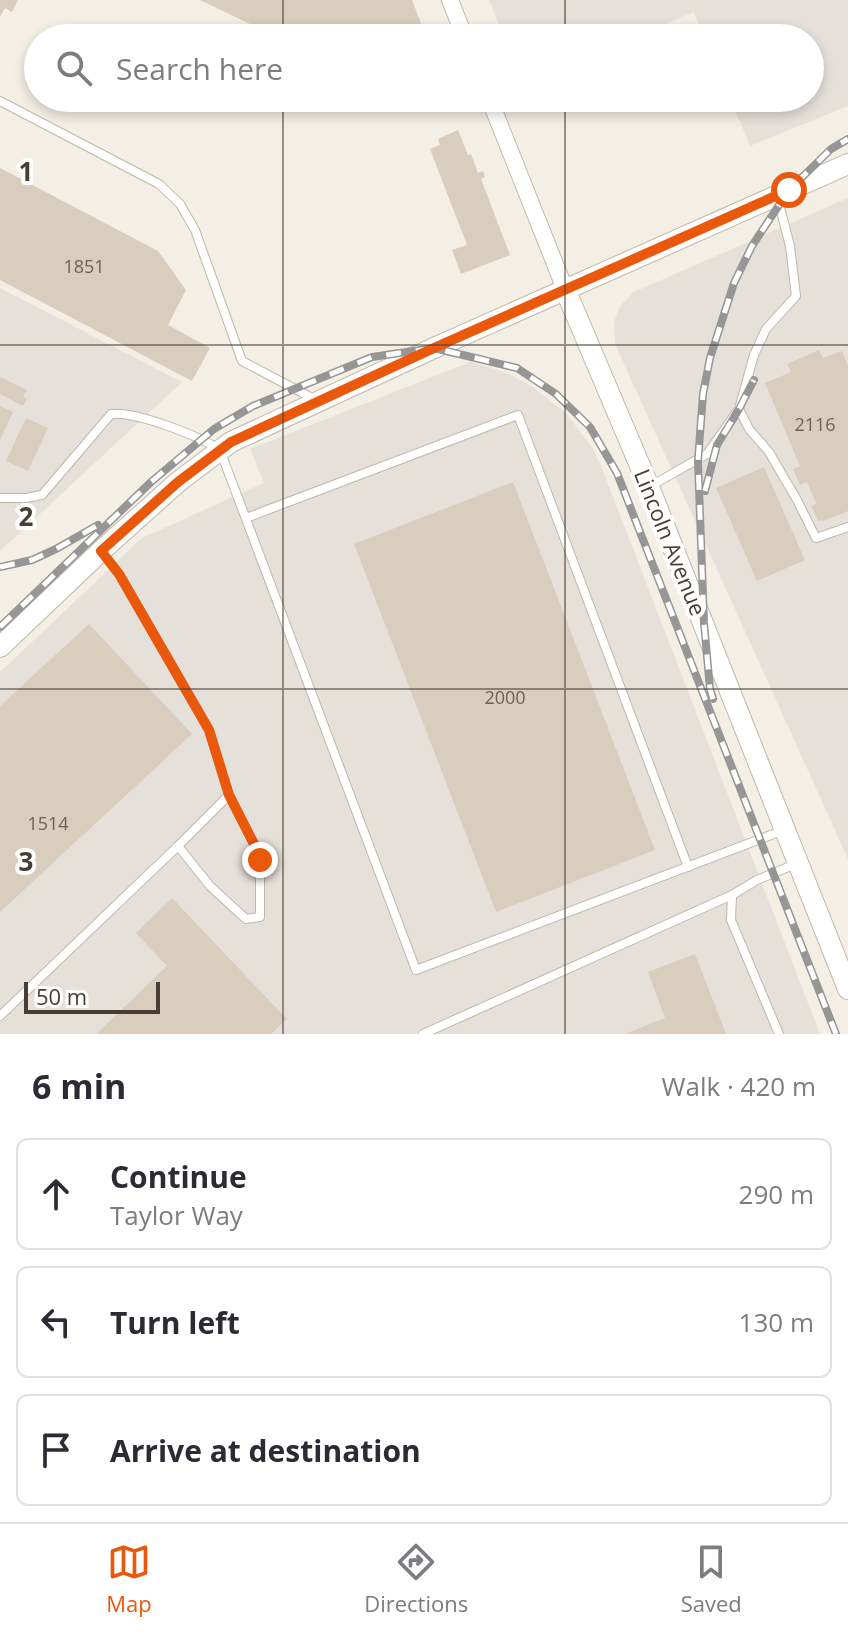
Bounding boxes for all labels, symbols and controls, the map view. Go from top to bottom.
search box [24,24,824,112]
icon: search [52,46,96,90]
text: Search here [116,48,283,89]
text: 1 [19,153,33,189]
route start [771,172,807,208]
house number: 1851 [63,254,105,278]
house number: 2116 [794,412,836,436]
street label: Lincoln Avenue [628,464,714,620]
text: 2 [19,498,34,534]
house number: 2000 [484,685,526,709]
house number: 1514 [27,811,69,835]
route end [242,842,278,878]
text: 3 [19,843,33,879]
scale bar [24,978,160,1014]
text: 50 m [36,981,87,1011]
text: 6 min [32,1063,126,1109]
text: Walk · 420 m [662,1068,816,1104]
text: Continue [110,1156,247,1197]
icon: ahead [34,1172,78,1216]
text: 290 m [739,1176,814,1212]
text: Taylor Way [110,1197,243,1233]
icon: left [34,1300,78,1344]
text: Turn left [110,1302,240,1343]
text: 130 m [739,1304,814,1340]
icon: arrive [34,1428,78,1472]
text: Arrive at destination [110,1430,421,1471]
tab: Map [106,1540,152,1618]
tab: Directions [364,1540,468,1618]
tab: Saved [681,1540,742,1618]

